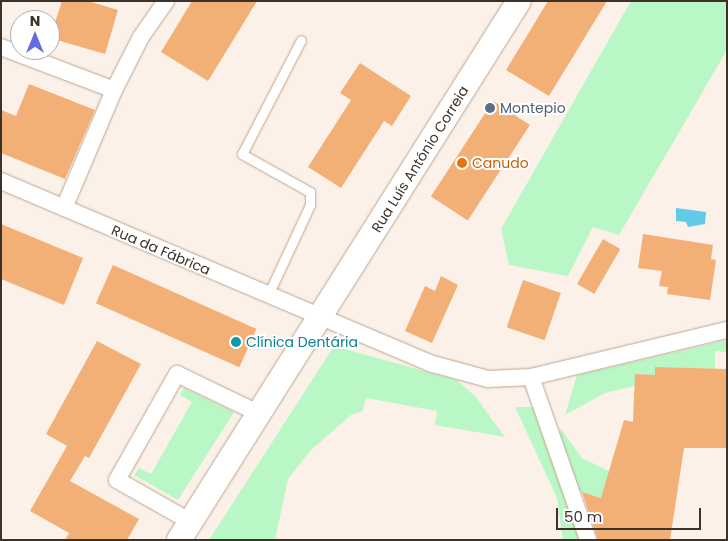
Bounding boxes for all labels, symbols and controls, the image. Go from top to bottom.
north arrow [10,10,60,60]
text: N [30,11,40,31]
street label: Rua Luís António Correia [368,83,472,235]
place label: Montepio [500,100,566,116]
marker: Montepio [484,102,496,114]
place label: Canudo [472,155,529,171]
marker: Canudo [456,157,468,169]
street label: Rua da Fábrica [109,222,213,278]
place label: Clínica Dentária [246,334,358,350]
marker: Clínica Dentária [230,336,242,348]
scale bar [558,498,703,530]
text: 50 m [564,506,602,527]

